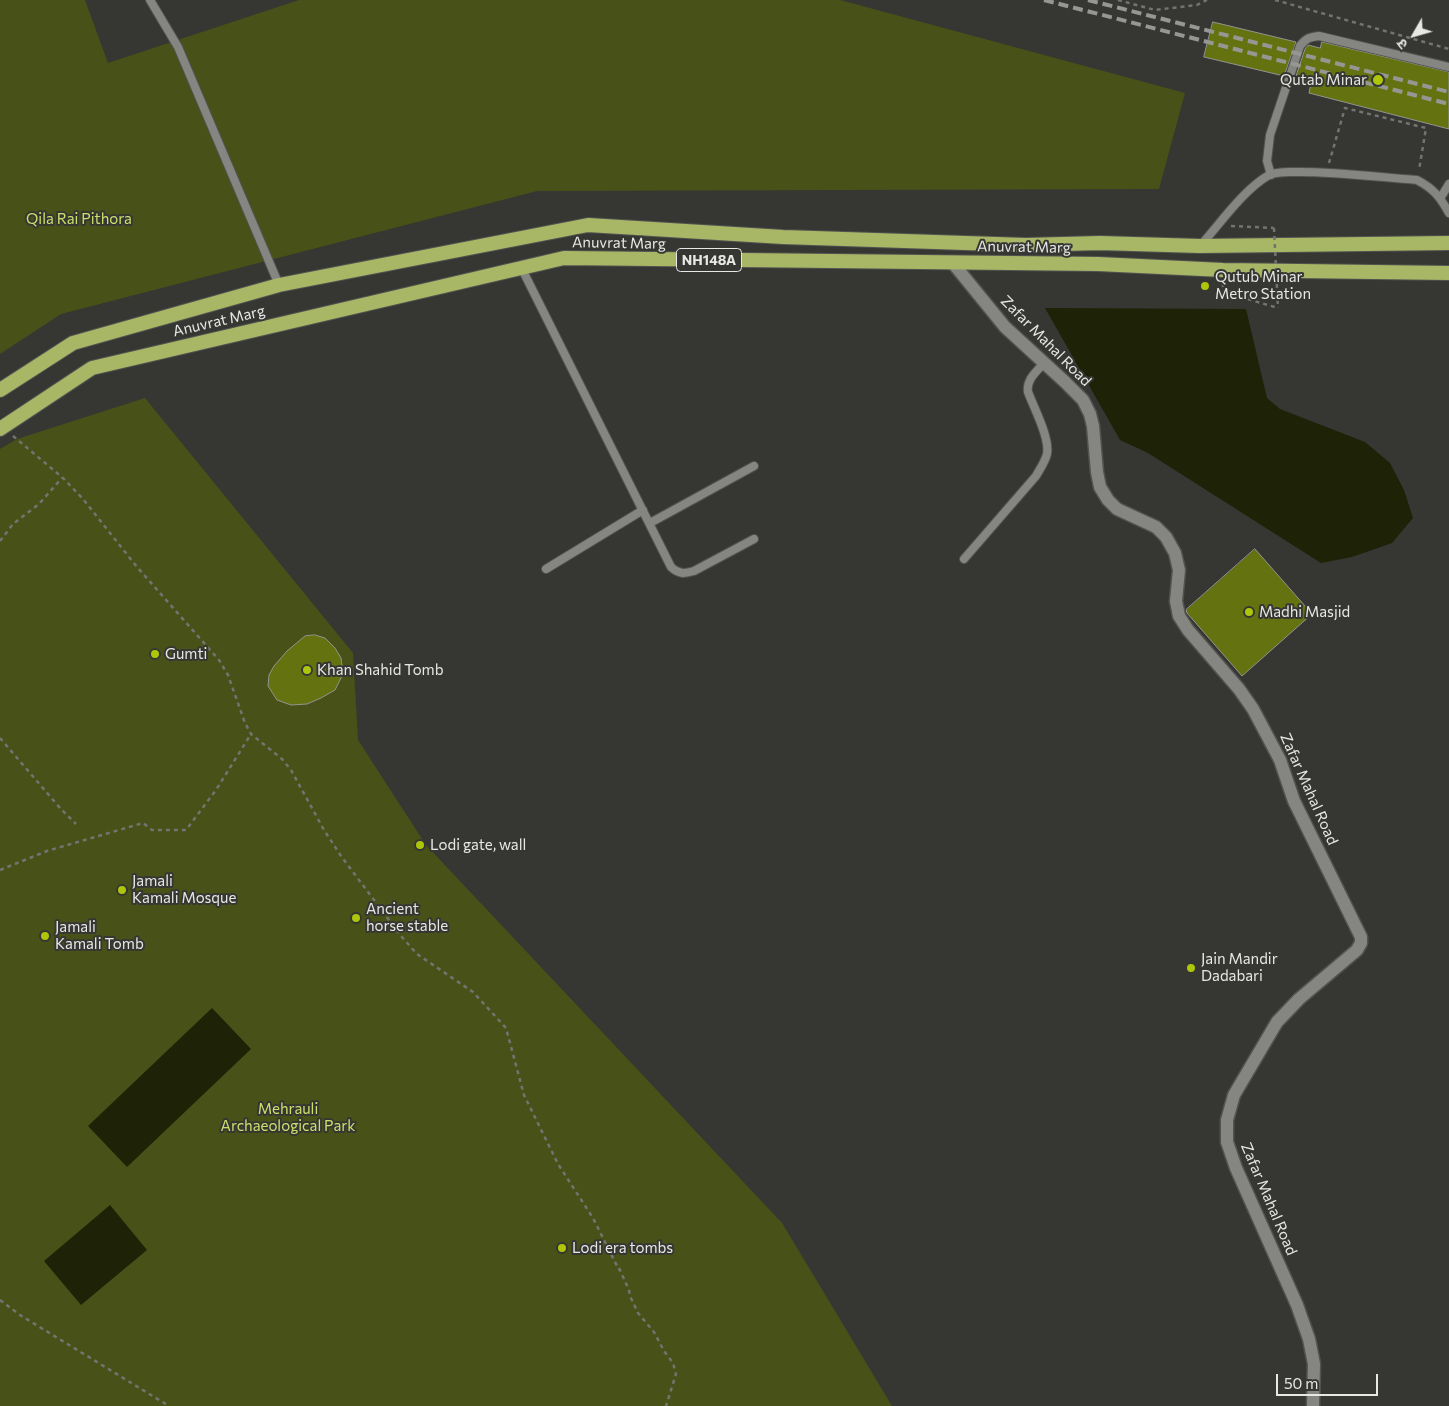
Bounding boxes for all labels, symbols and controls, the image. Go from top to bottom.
north arrow [1389,10,1439,60]
text: उ [1393,36,1411,53]
place label: Qutab Minar [1280,71,1367,89]
marker: Qutab Minar [1371,73,1385,87]
park label: Qila Rai Pithora [26,210,132,228]
street label: Anuvrat Marg [572,233,666,253]
street label: Anuvrat Marg [977,237,1071,257]
road number: NH148A [676,248,742,272]
place label: Qutub Minar Metro Station [1215,268,1311,303]
marker: Qutub Minar Metro Station [1199,280,1211,292]
street label: Zafar Mahal Road [997,292,1095,390]
street label: Anuvrat Marg [171,302,267,340]
place label: Madhi Masjid [1259,603,1350,621]
marker: Madhi Masjid [1243,606,1255,618]
place label: Gumti [165,645,207,663]
marker: Gumti [149,648,161,660]
place label: Khan Shahid Tomb [317,661,444,679]
marker: Khan Shahid Tomb [301,664,313,676]
street label: Zafar Mahal Road [1276,730,1342,848]
place label: Lodi gate, wall [430,836,526,854]
marker: Lodi gate, wall [414,839,426,851]
place label: Jamali Kamali Mosque [132,872,236,907]
marker: Jamali Kamali Mosque [116,884,128,896]
place label: Ancient horse stable [366,900,448,935]
marker: Ancient horse stable [350,912,362,924]
place label: Jamali Kamali Tomb [55,918,144,953]
marker: Jamali Kamali Tomb [39,930,51,942]
place label: Jain Mandir Dadabari [1201,950,1278,985]
marker: Jain Mandir Dadabari [1185,962,1197,974]
park label: Mehrauli Archaeological Park [221,1100,355,1135]
street label: Zafar Mahal Road [1237,1140,1301,1258]
place label: Lodi era tombs [572,1239,673,1257]
marker: Lodi era tombs [556,1242,568,1254]
scale bar [1279,1364,1382,1396]
text: 50 m [1284,1374,1318,1392]

